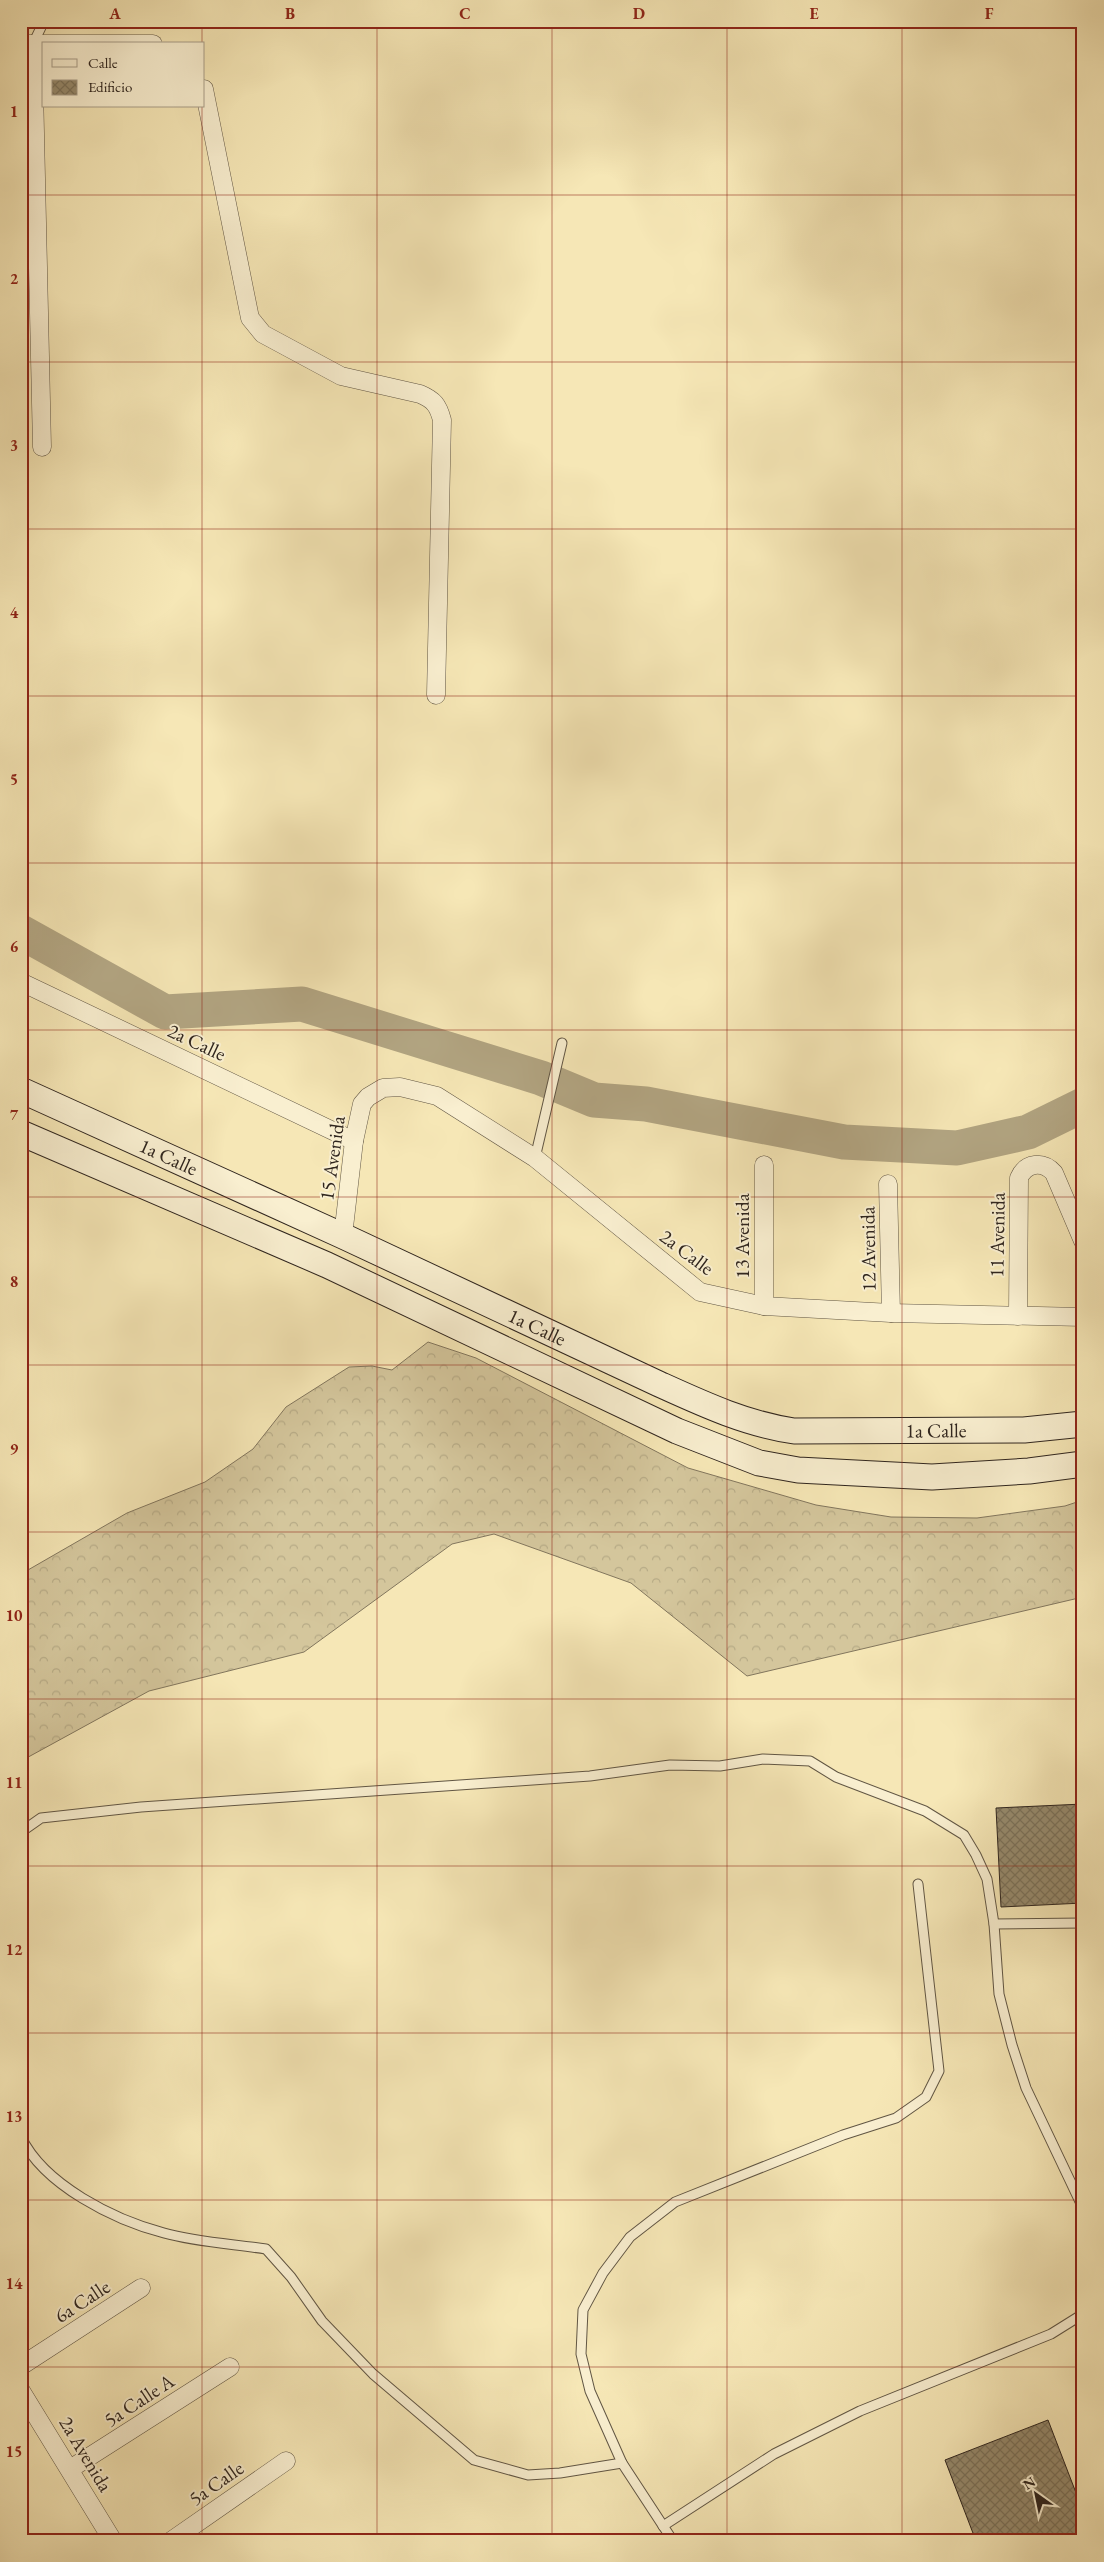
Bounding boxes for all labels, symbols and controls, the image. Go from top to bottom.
text: A [108,3,121,24]
text: B [285,3,295,24]
text: C [459,3,471,24]
text: D [633,3,645,24]
text: E [809,3,819,24]
text: F [985,3,994,24]
legend [42,42,205,108]
text: Calle [88,53,118,72]
text: Edificio [88,77,132,96]
text: 1 [10,101,18,122]
text: 2 [10,268,19,289]
text: 3 [10,435,18,456]
text: 4 [10,602,19,623]
text: 5 [10,769,18,790]
text: 6 [10,936,19,957]
street label: 2a Calle [164,1017,230,1067]
text: 7 [10,1104,19,1125]
street label: 15 Avenida [313,1114,351,1202]
street label: 1a Calle [135,1132,202,1181]
street label: 11 Avenida [983,1192,1011,1278]
street label: 13 Avenida [729,1193,755,1279]
street label: 12 Avenida [854,1206,882,1292]
street label: 2a Calle [655,1223,719,1281]
text: 8 [10,1271,18,1292]
street label: 1a Calle [504,1302,571,1352]
street label: 1a Calle [905,1417,967,1444]
text: 9 [10,1438,19,1459]
text: 10 [6,1605,23,1626]
text: 11 [6,1772,22,1793]
text: 12 [6,1939,23,1960]
text: 13 [6,2106,22,2127]
text: 14 [6,2273,23,2294]
street label: 6a Calle [49,2273,115,2329]
street label: 5a Calle A [99,2367,179,2432]
street label: 2a Avenida [53,2411,119,2497]
text: 15 [6,2441,22,2462]
street label: 5a Calle [183,2455,249,2511]
north arrow [1012,2470,1062,2520]
text: N [1019,2472,1039,2494]

